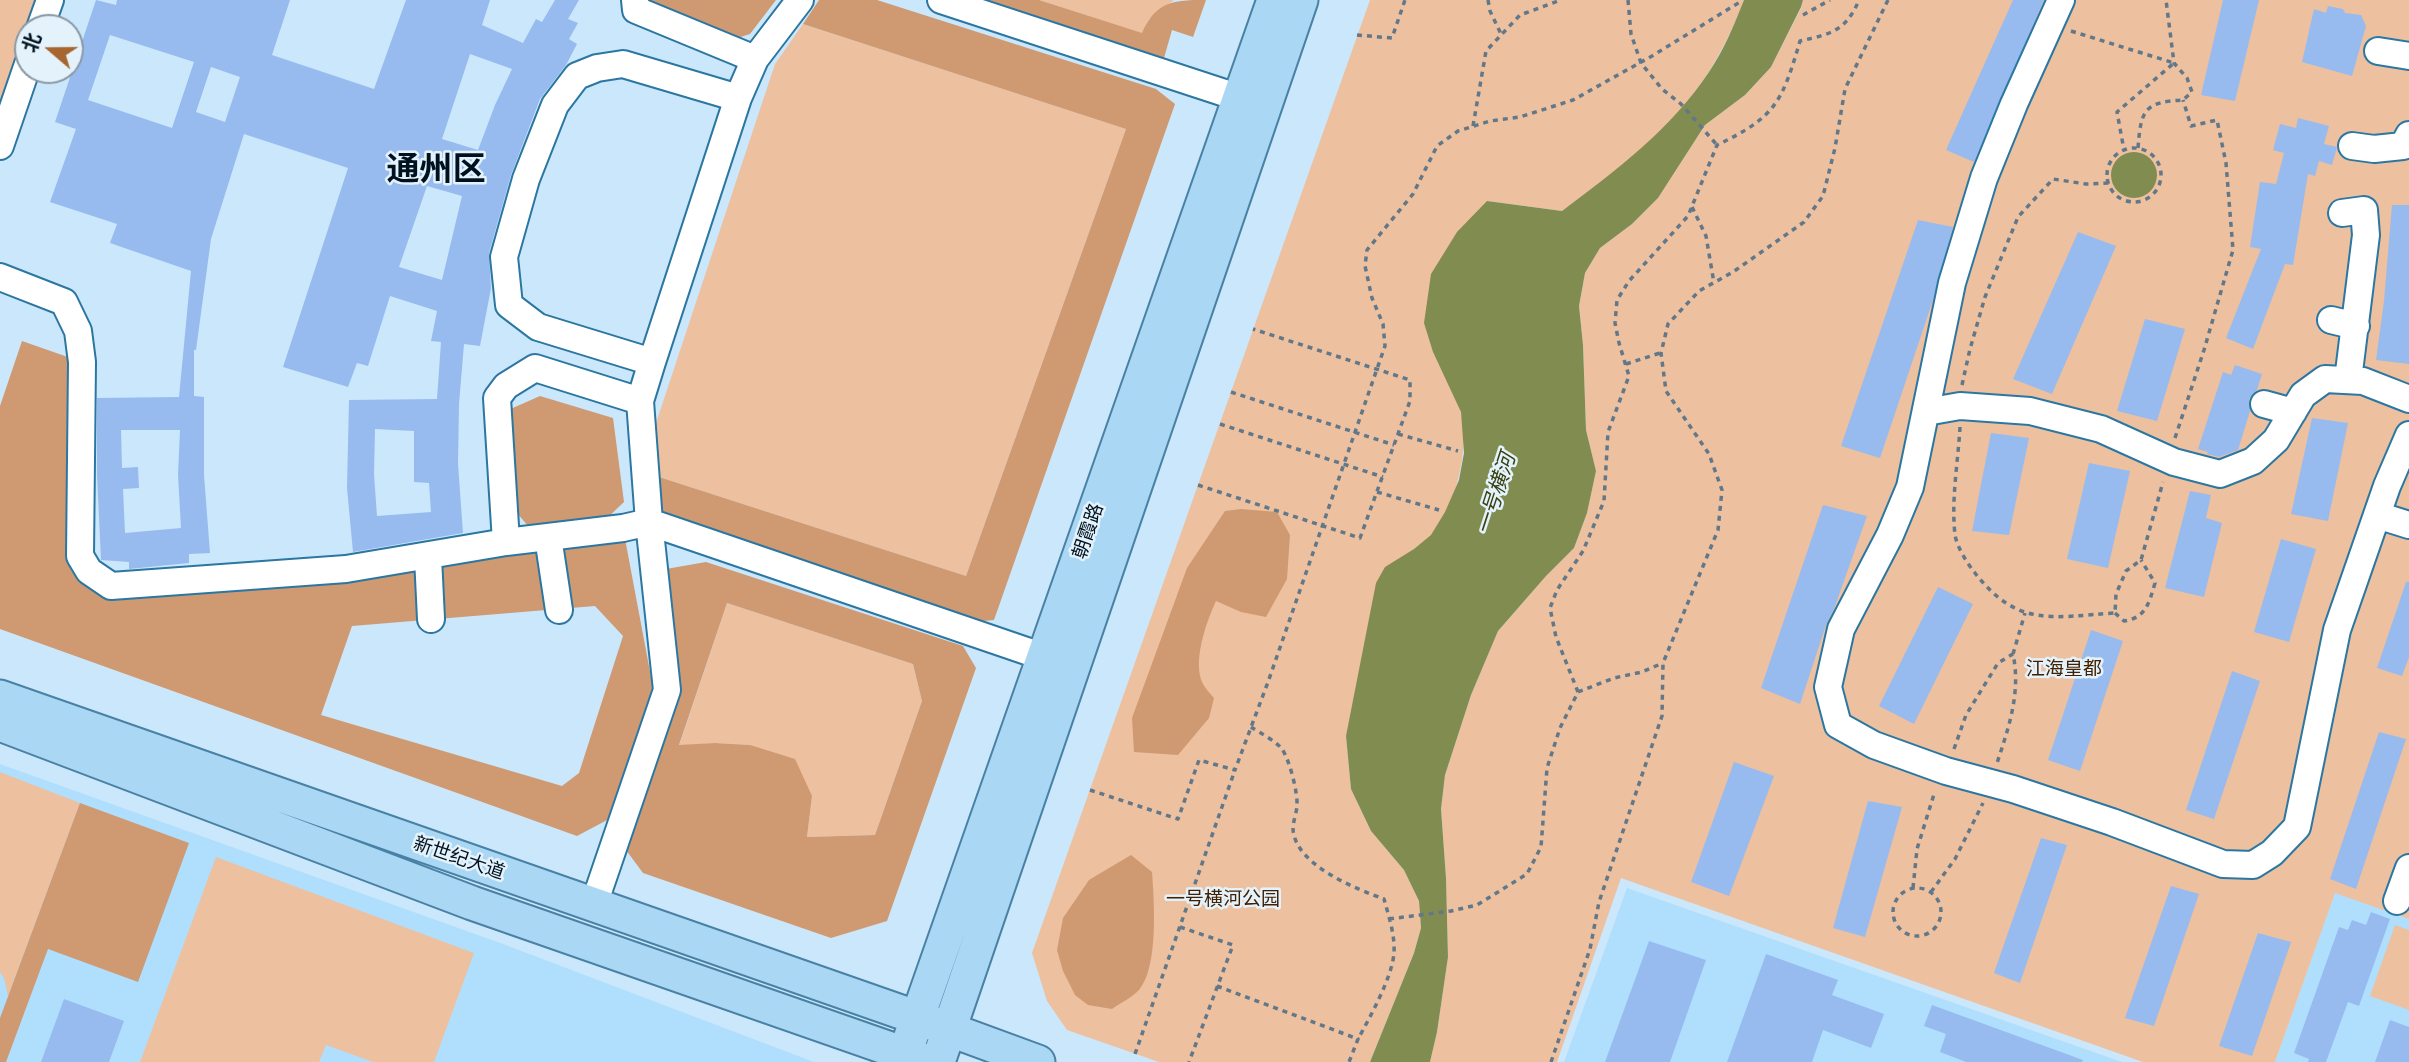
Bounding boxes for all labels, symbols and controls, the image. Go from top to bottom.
north arrow [14,14,84,84]
text: 北 [17,29,45,55]
district label: 通州区 [387,150,485,190]
water label: 一号横河 [1471,450,1521,538]
street label: 朝霞路 [1068,500,1108,562]
park label: 江海皇都 [2026,658,2102,680]
street label: 新世纪大道 [410,832,508,884]
park label: 一号横河公园 [1166,888,1280,910]

